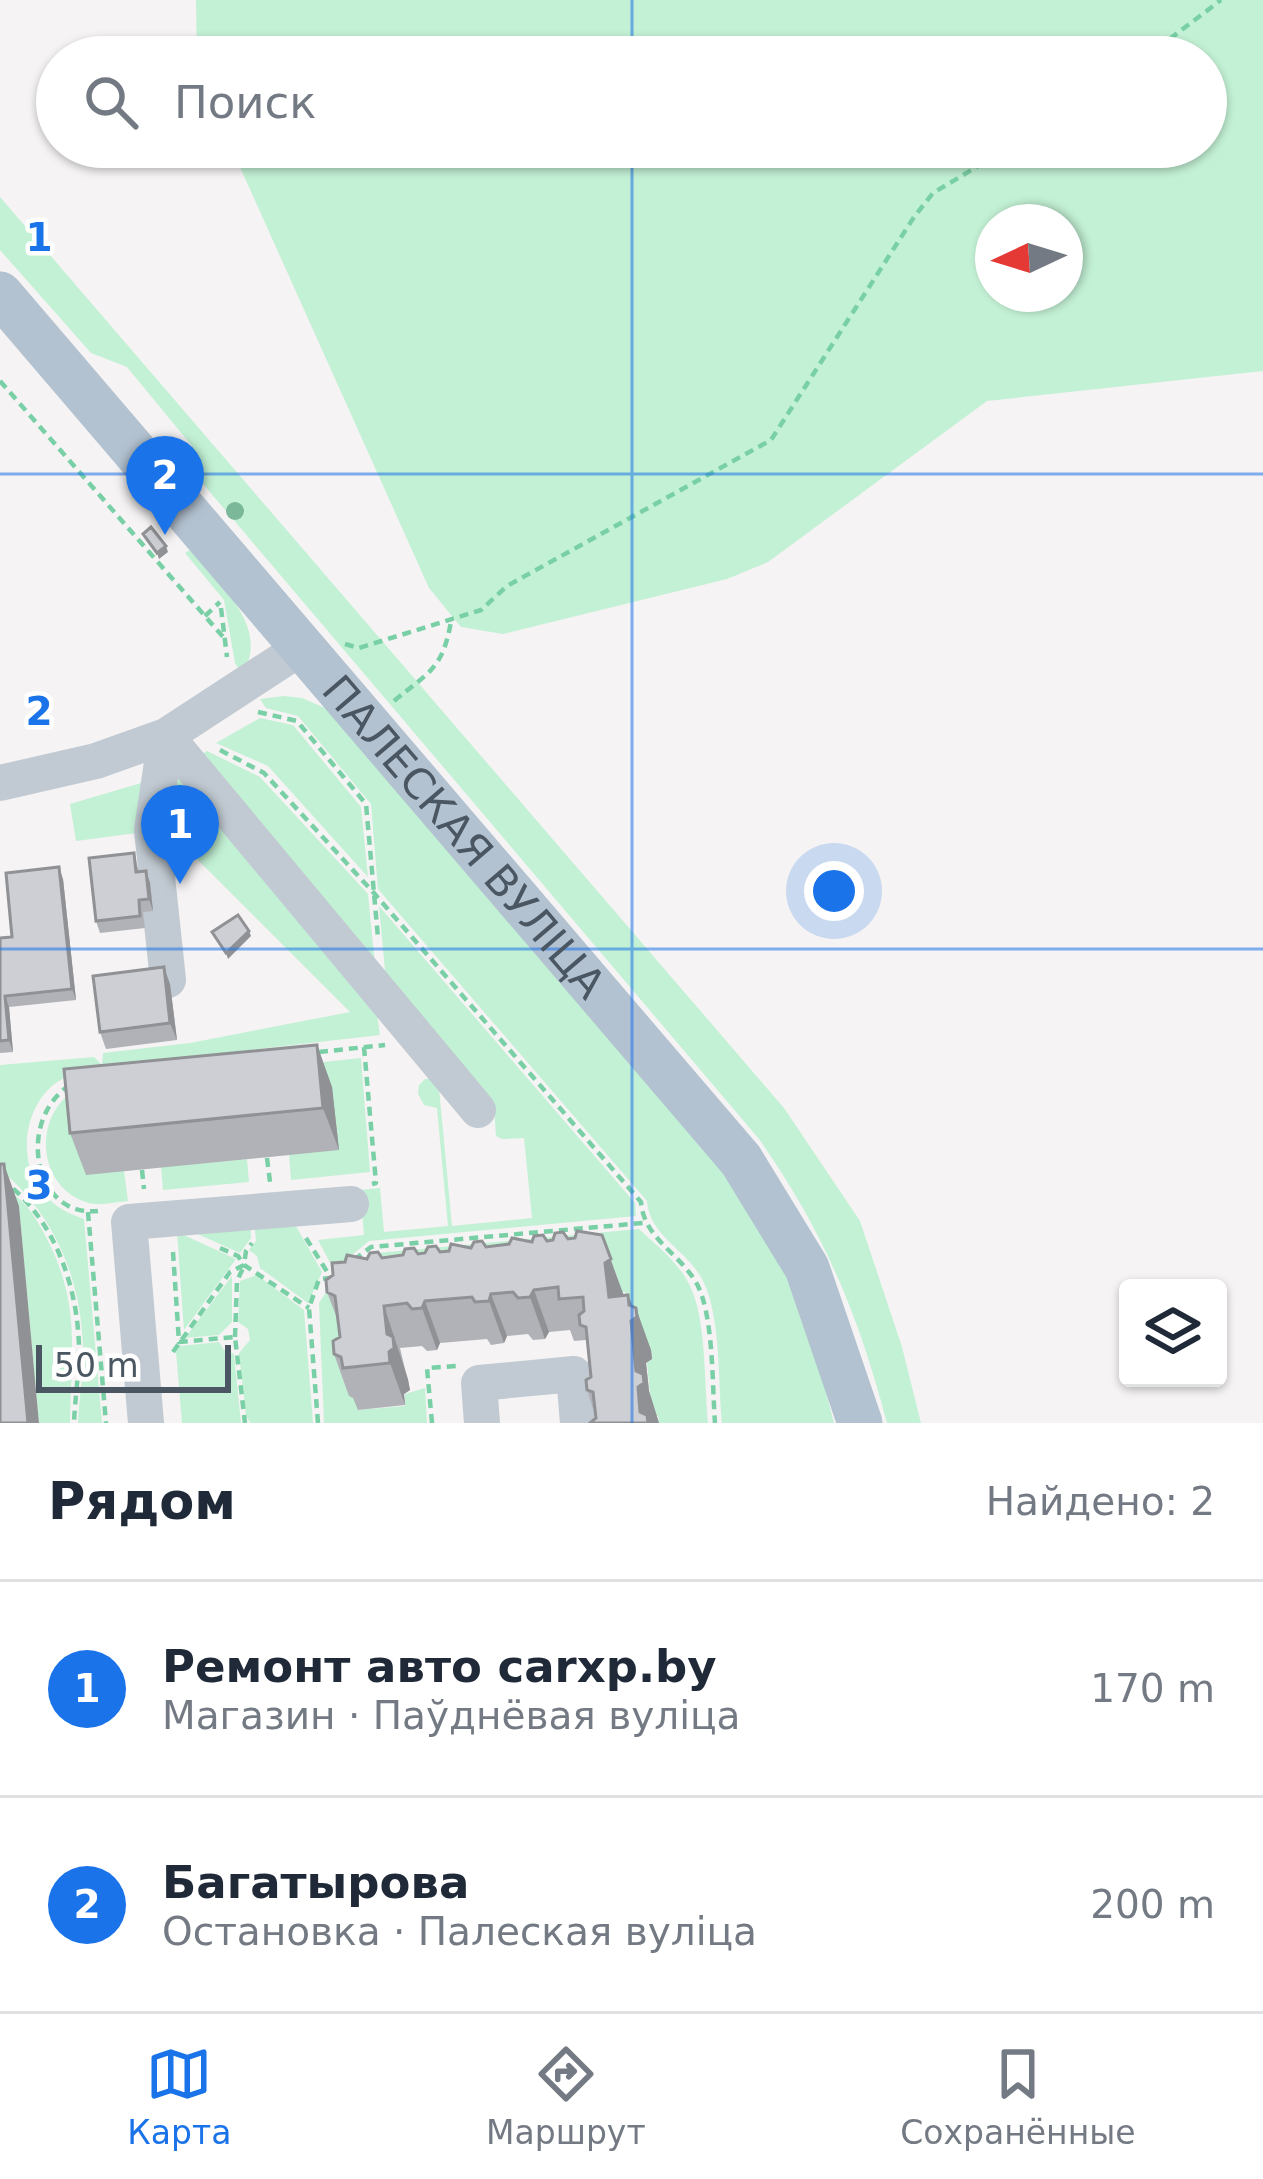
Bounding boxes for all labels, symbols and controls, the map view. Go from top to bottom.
search box [36,36,1227,168]
icon: search [78,69,144,135]
text: Поиск [174,76,317,129]
north arrow [975,204,1083,312]
text: 1 [25,215,53,260]
pin: 2 [126,436,204,535]
street label: ПАЛЕСКАЯ ВУЛІЦА [312,666,615,1008]
text: 2 [25,689,53,734]
pin: 1 [141,785,219,884]
your location [804,861,864,921]
text: 3 [25,1163,53,1208]
map controls [1119,1279,1227,1387]
button: layers [1119,1279,1227,1387]
scale bar [36,1339,231,1392]
text: 50 m [54,1346,139,1385]
text: Рядом [48,1472,236,1531]
text: Найдено: 2 [986,1479,1215,1524]
text: Ремонт авто carxp.by [162,1640,717,1693]
text: 1 [73,1666,101,1711]
text: 170 m [1090,1666,1215,1711]
text: Магазин · Паўднёвая вуліца [162,1693,741,1738]
text: Багатырова [162,1856,469,1909]
text: 2 [73,1882,101,1927]
text: 200 m [1090,1882,1215,1927]
text: Остановка · Палеская вуліца [162,1909,757,1954]
tab: Карта [127,2041,231,2152]
tab: Маршрут [486,2041,646,2152]
tab: Сохранённые [900,2041,1136,2152]

